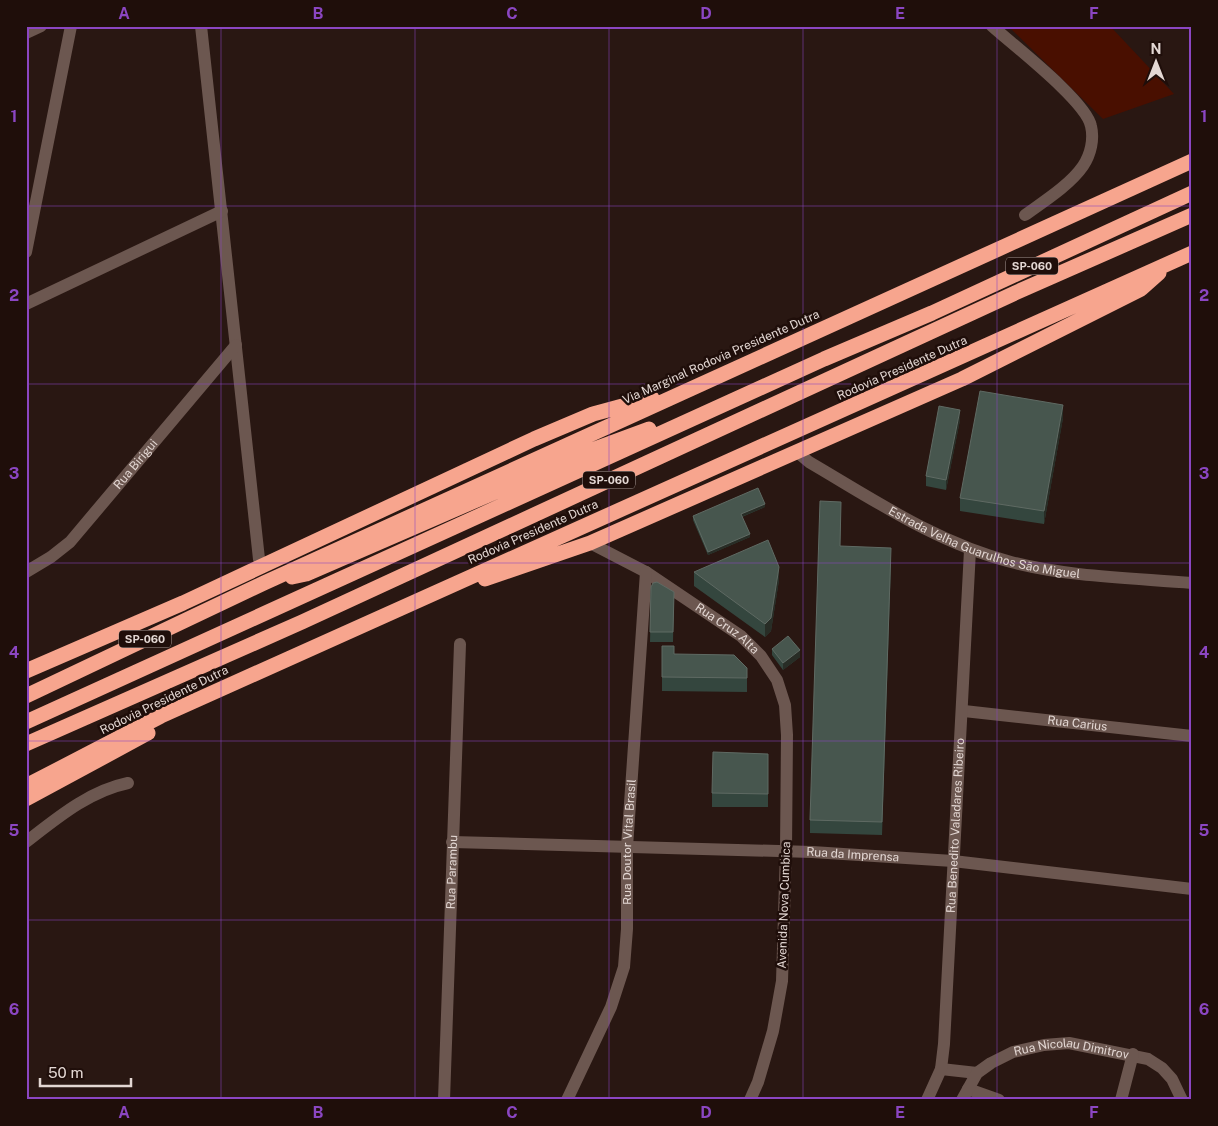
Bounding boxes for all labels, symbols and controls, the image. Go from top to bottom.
text: A [118,4,130,23]
text: B [313,4,324,23]
text: C [506,4,518,23]
text: D [700,4,712,23]
text: E [895,4,905,23]
text: F [1089,4,1099,23]
north arrow [1130,38,1180,88]
text: N [1151,41,1161,57]
text: 1 [11,107,17,126]
text: 1 [1201,107,1207,126]
road number: SP-060 [1006,258,1058,274]
text: 2 [9,286,19,305]
text: 2 [1199,286,1209,305]
street label: Via Marginal Rodovia Presidente Dutra [620,307,822,407]
street label: Rodovia Presidente Dutra [835,333,969,403]
street label: Rua Birigui [111,437,160,492]
text: 3 [9,464,19,483]
text: 3 [1199,464,1209,483]
road number: SP-060 [583,472,635,488]
street label: Rodovia Presidente Dutra [466,497,600,567]
street label: Estrada Velha Guarulhos São Miguel [886,504,1081,581]
street label: Rua Cruz Alta [693,600,762,657]
road number: SP-060 [119,630,171,648]
text: 4 [9,643,20,662]
text: 4 [1199,643,1210,662]
street label: Rodovia Presidente Dutra [98,663,230,737]
street label: Rua Carius [1047,713,1108,734]
street label: Rua Benedito Valadares Ribeiro [944,737,967,913]
street label: Rua Doutor Vital Brasil [620,778,639,905]
text: 5 [9,821,20,840]
text: 5 [1199,821,1210,840]
street label: Rua Parambu [444,835,460,910]
street label: Avenida Nova Cumbica [775,841,793,969]
street label: Rua da Imprensa [806,845,900,865]
text: 6 [9,1000,19,1019]
text: 6 [1199,1000,1209,1019]
street label: Rua Nicolau Dimitrov [1012,1036,1130,1062]
scale bar [40,1056,131,1088]
text: 50 m [48,1064,83,1081]
text: A [118,1103,130,1122]
text: B [313,1103,324,1122]
text: C [506,1103,518,1122]
text: D [700,1103,712,1122]
text: E [895,1103,905,1122]
text: F [1089,1103,1099,1122]

